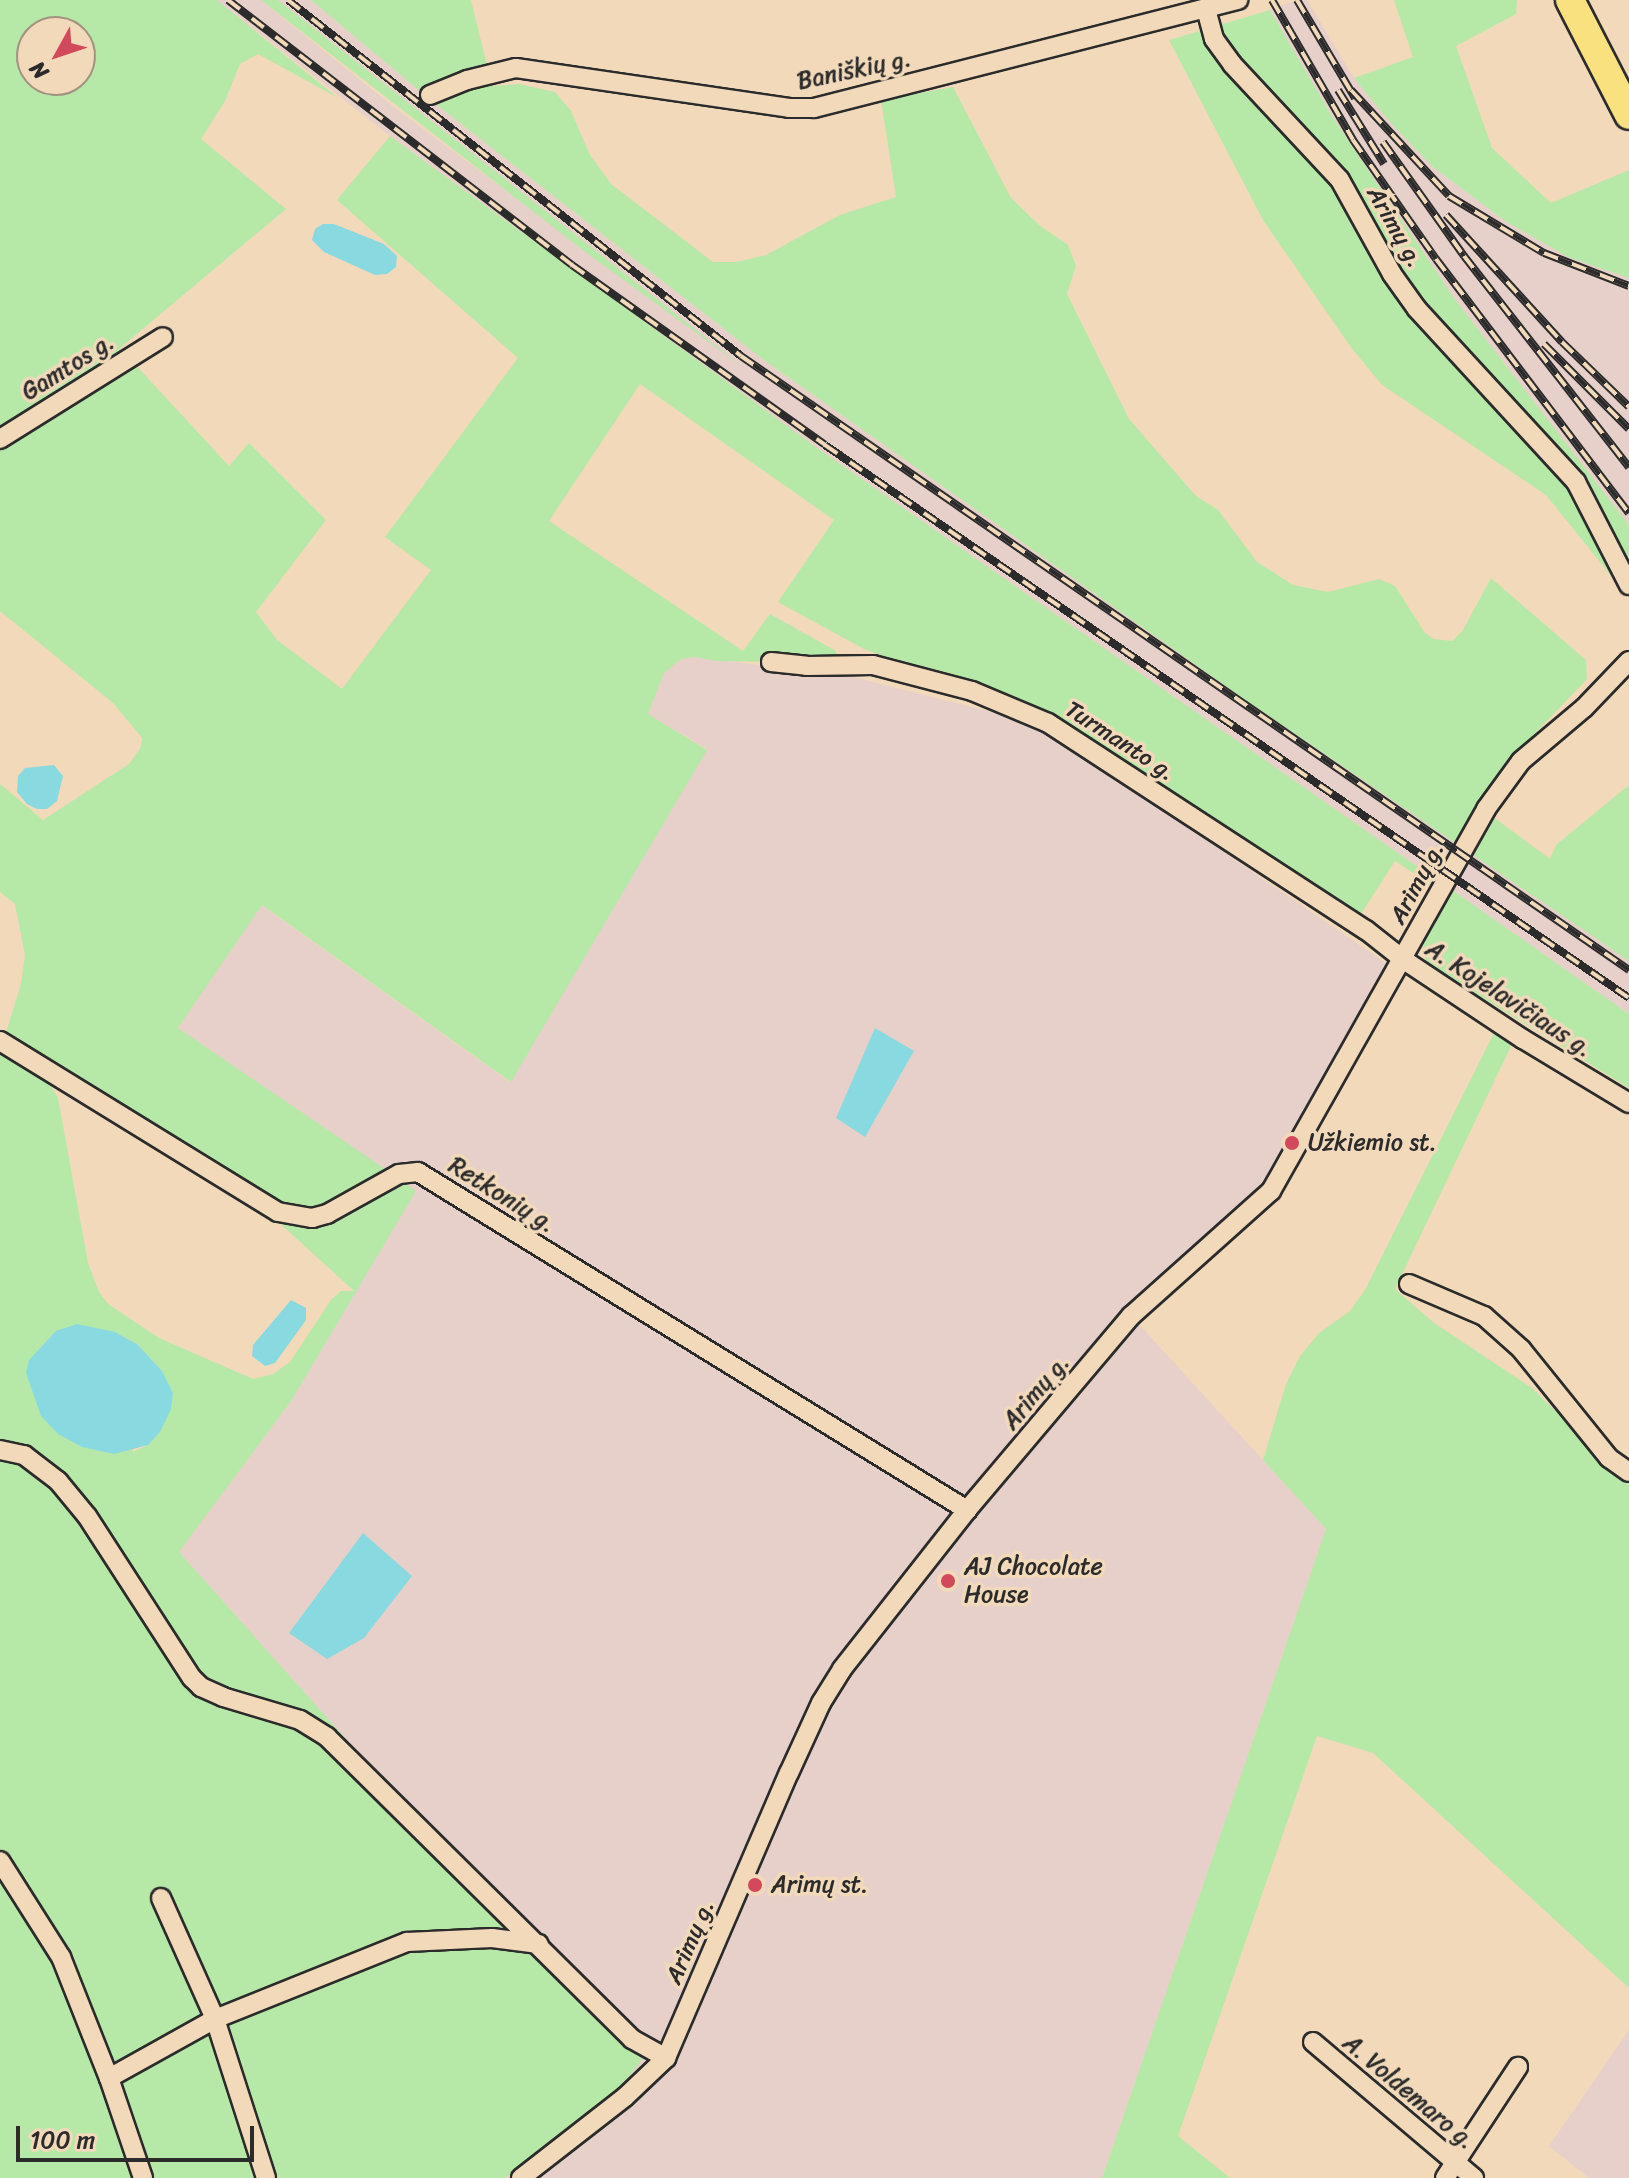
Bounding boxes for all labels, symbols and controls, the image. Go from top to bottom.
north arrow [16,16,96,96]
street label: Baniškių g. [794,44,914,96]
text: N [19,52,59,89]
street label: Arimų g. [1360,181,1430,273]
street label: Gamtos g. [16,327,120,407]
street label: Turmanto g. [1060,695,1180,787]
street label: Arimų g. [1383,837,1451,929]
street label: A. Kojelavičiaus g. [1420,934,1598,1064]
place label: Užkiemio st. [1308,1129,1438,1157]
marker: Užkiemio st. [1283,1134,1301,1152]
street label: Retkonių g. [443,1151,561,1239]
street label: Arimų g. [996,1349,1076,1435]
place label: AJ Chocolate House [964,1553,1103,1609]
marker: AJ Chocolate House [939,1572,957,1590]
place label: Arimų st. [771,1871,870,1899]
marker: Arimų st. [746,1876,764,1894]
street label: Arimų g. [659,1895,721,1989]
street label: A. Voldemaro g. [1337,2028,1481,2156]
scale bar [20,2110,258,2160]
text: 100 m [30,2119,95,2161]

